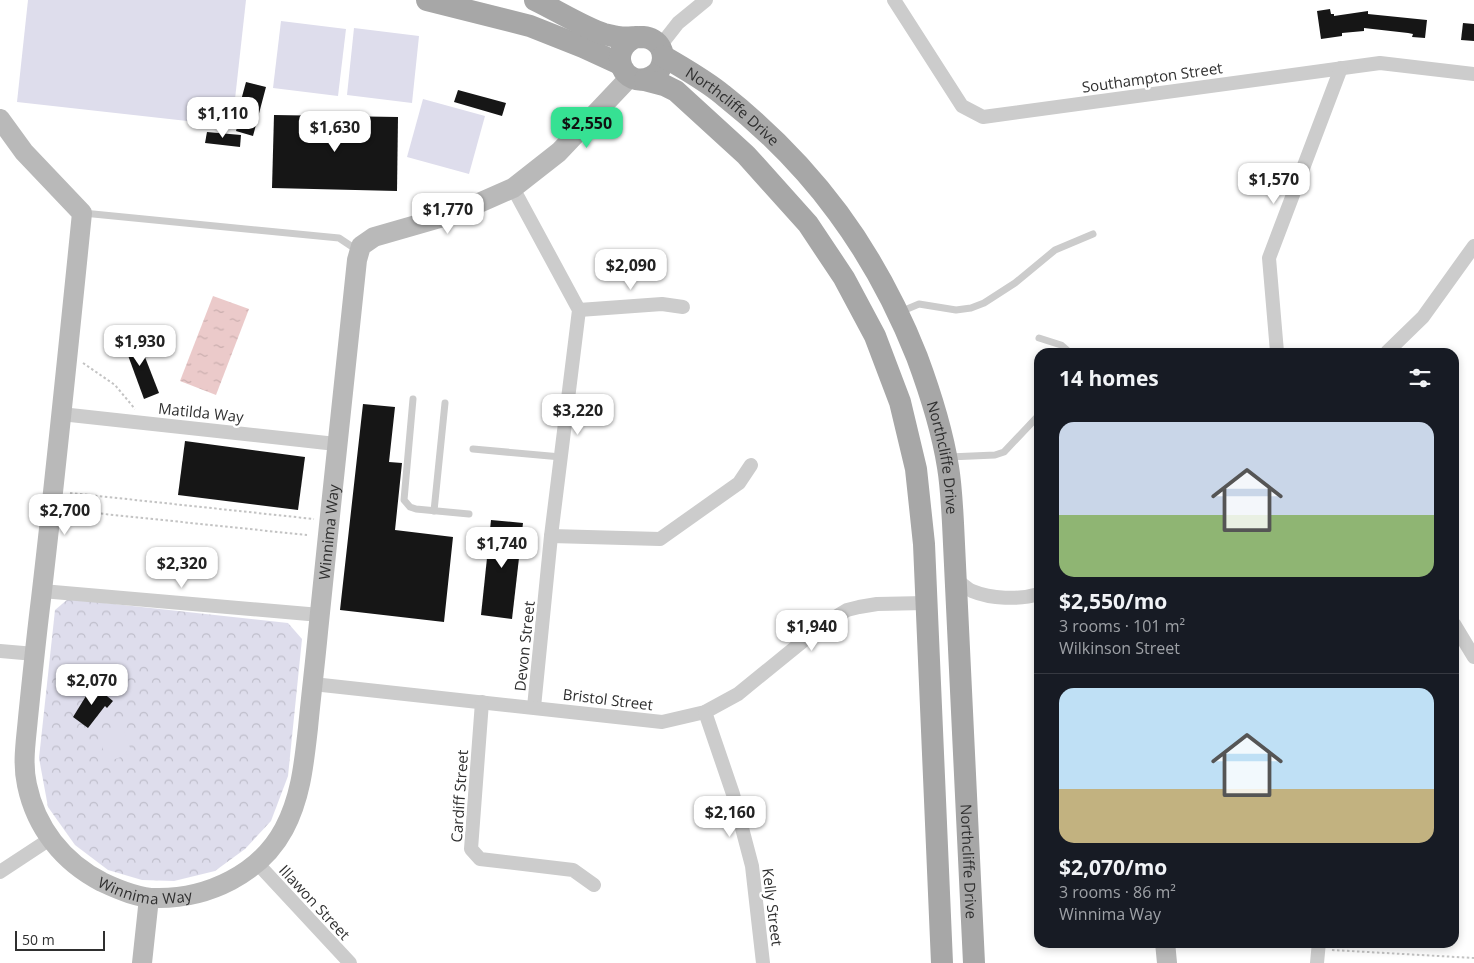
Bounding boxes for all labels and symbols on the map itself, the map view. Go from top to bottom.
street label: Southampton Street [1080,57,1224,97]
street label: Northcliffe Drive [682,62,784,150]
pin: $1,110 [182,96,264,139]
pin: $2,550 [546,106,628,149]
pin: $1,630 [294,110,376,153]
pin: $1,570 [1233,162,1315,205]
pin: $1,770 [407,192,489,235]
pin: $2,090 [590,248,672,291]
pin: $1,930 [99,324,181,367]
pin: $3,220 [537,394,619,436]
street label: Matilda Way [157,398,245,426]
street label: Northcliffe Drive [923,398,963,515]
street label: Winnima Way [314,483,343,581]
pin: $2,700 [24,494,106,536]
pin: $1,740 [461,526,543,569]
pin: $2,320 [141,546,223,589]
street label: Devon Street [509,600,539,692]
pin: $1,940 [771,610,853,652]
pin: $2,070 [51,664,133,706]
street label: Bristol Street [562,684,654,714]
street label: Cardiff Street [446,749,472,843]
pin: $2,160 [689,796,771,838]
street label: Northcliffe Drive [956,803,982,919]
street label: Illawon Street [275,860,355,944]
street label: Kelly Street [758,867,788,947]
street label: Winnima Way [95,872,194,908]
scale bar [15,928,105,951]

